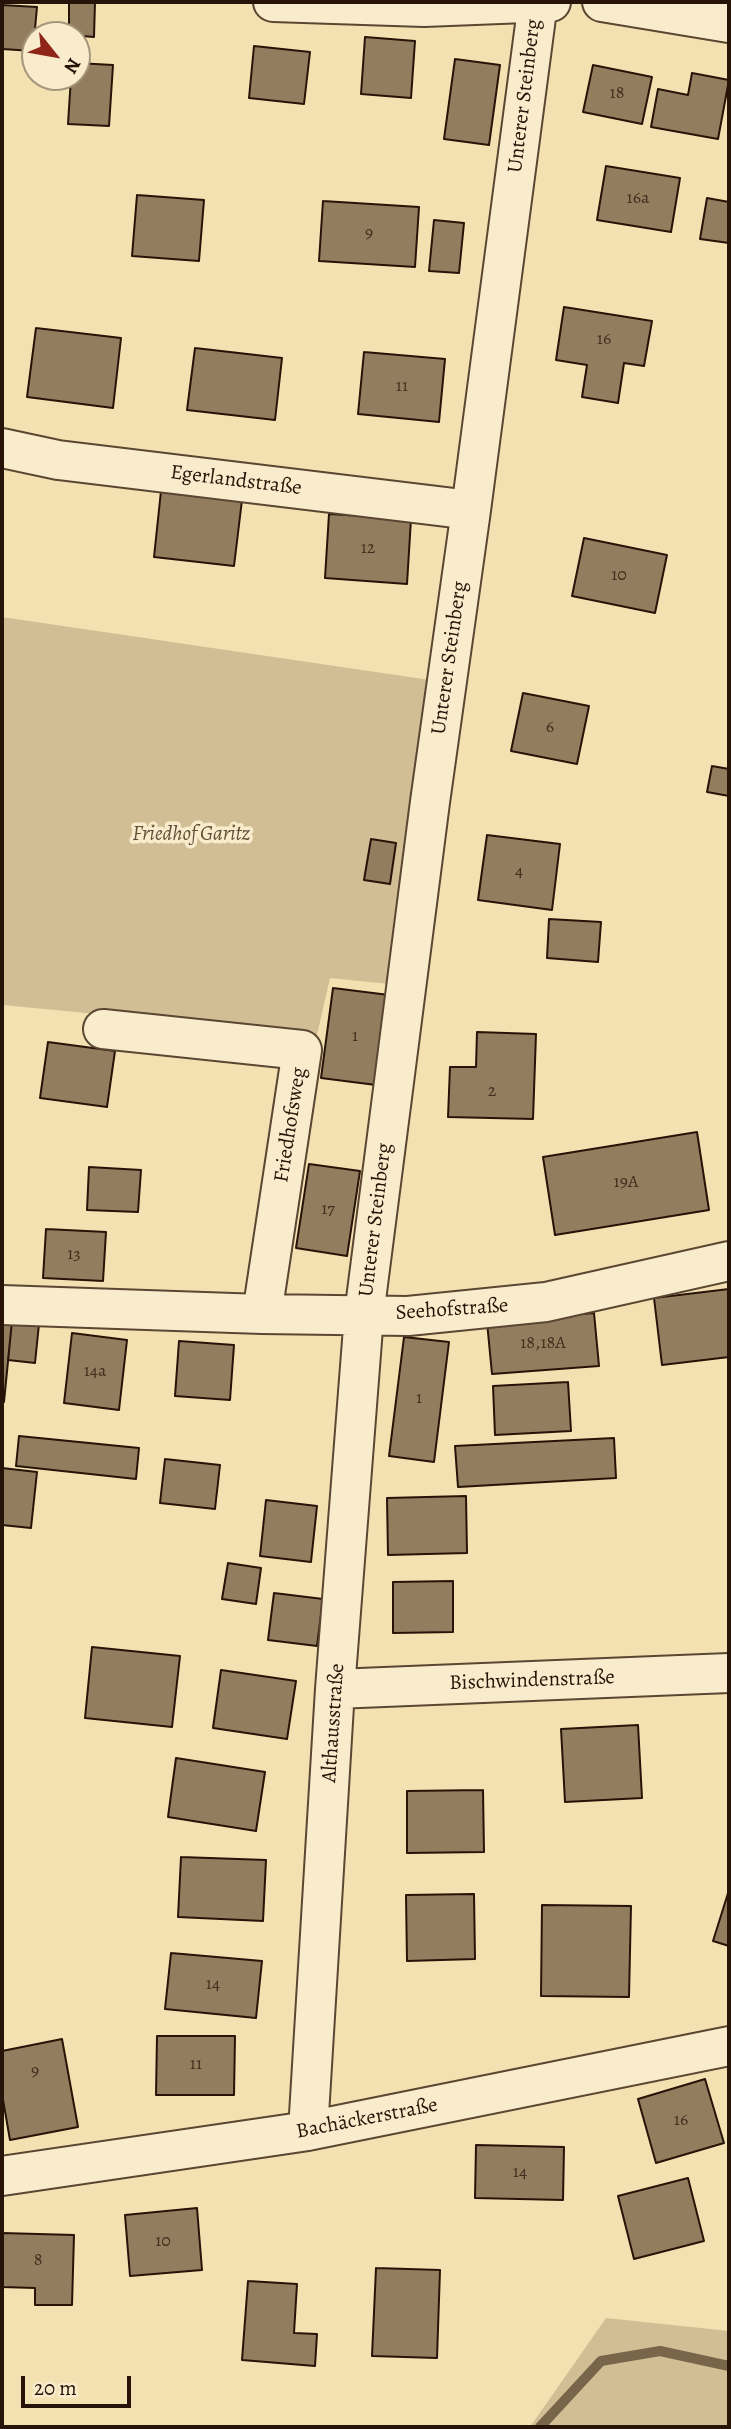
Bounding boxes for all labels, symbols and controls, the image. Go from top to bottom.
street label: Unterer Steinberg [503,18,547,174]
north arrow [21,21,91,91]
text: N [58,53,87,78]
house number: 18 [610,83,624,105]
house number: 16a [627,188,649,210]
house number: 9 [365,223,373,245]
house number: 16 [597,329,611,351]
house number: 11 [396,376,408,398]
street label: Egerlandstraße [169,460,303,502]
house number: 12 [361,538,375,560]
house number: 10 [611,565,627,587]
street label: Unterer Steinberg [427,580,473,736]
house number: 6 [546,717,554,739]
park label: Friedhof Garitz [132,822,250,848]
house number: 4 [515,861,523,883]
house number: 1 [352,1026,358,1048]
street label: Friedhofsweg [269,1066,313,1184]
house number: 2 [488,1081,496,1103]
street label: Unterer Steinberg [354,1142,398,1298]
house number: 19A [614,1172,638,1194]
house number: 17 [321,1199,335,1221]
house number: 13 [67,1244,81,1266]
street label: Seehofstraße [395,1293,509,1327]
house number: 18,18A [520,1333,566,1355]
house number: 14a [84,1361,106,1383]
house number: 1 [416,1388,422,1410]
street label: Althausstraße [317,1663,351,1783]
street label: Bischwindenstraße [449,1666,615,1696]
house number: 14 [206,1974,220,1996]
house number: 11 [190,2054,202,2076]
house number: 9 [31,2061,39,2083]
street label: Bachäckerstraße [294,2093,440,2145]
house number: 16 [674,2110,688,2132]
house number: 14 [513,2162,527,2184]
house number: 10 [155,2231,171,2253]
house number: 8 [34,2250,42,2272]
scale bar [24,2362,135,2406]
text: 20 m [34,2374,77,2402]

